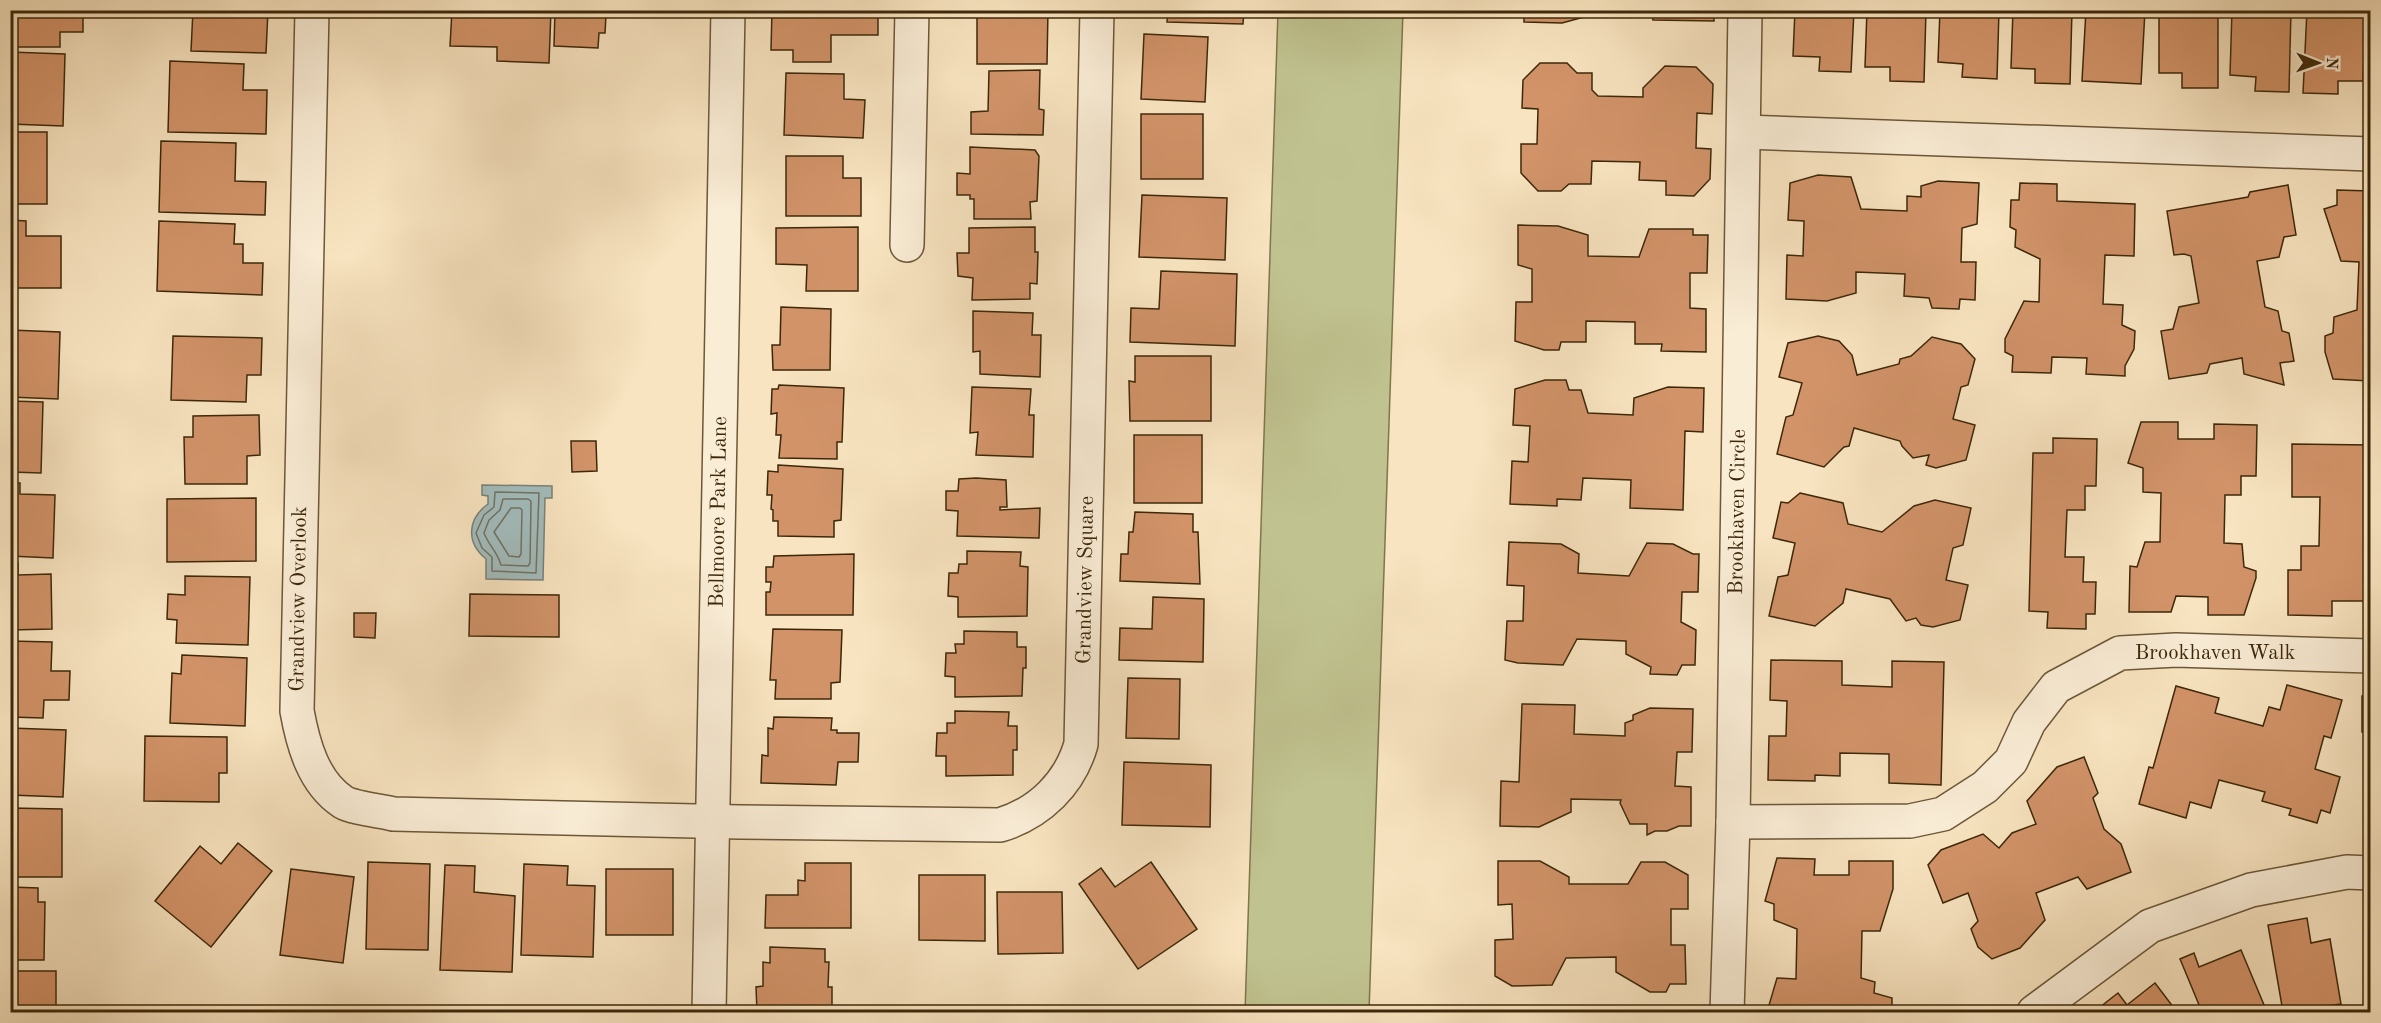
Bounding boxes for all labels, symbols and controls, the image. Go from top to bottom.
north arrow [2288,33,2348,93]
text: N [2323,57,2339,70]
street label: Bellmoore Park Lane [707,416,731,608]
street label: Brookhaven Circle [1726,429,1750,595]
street label: Grandview Square [1074,496,1098,664]
street label: Grandview Overlook [287,506,311,692]
street label: Brookhaven Walk [2135,643,2295,664]

